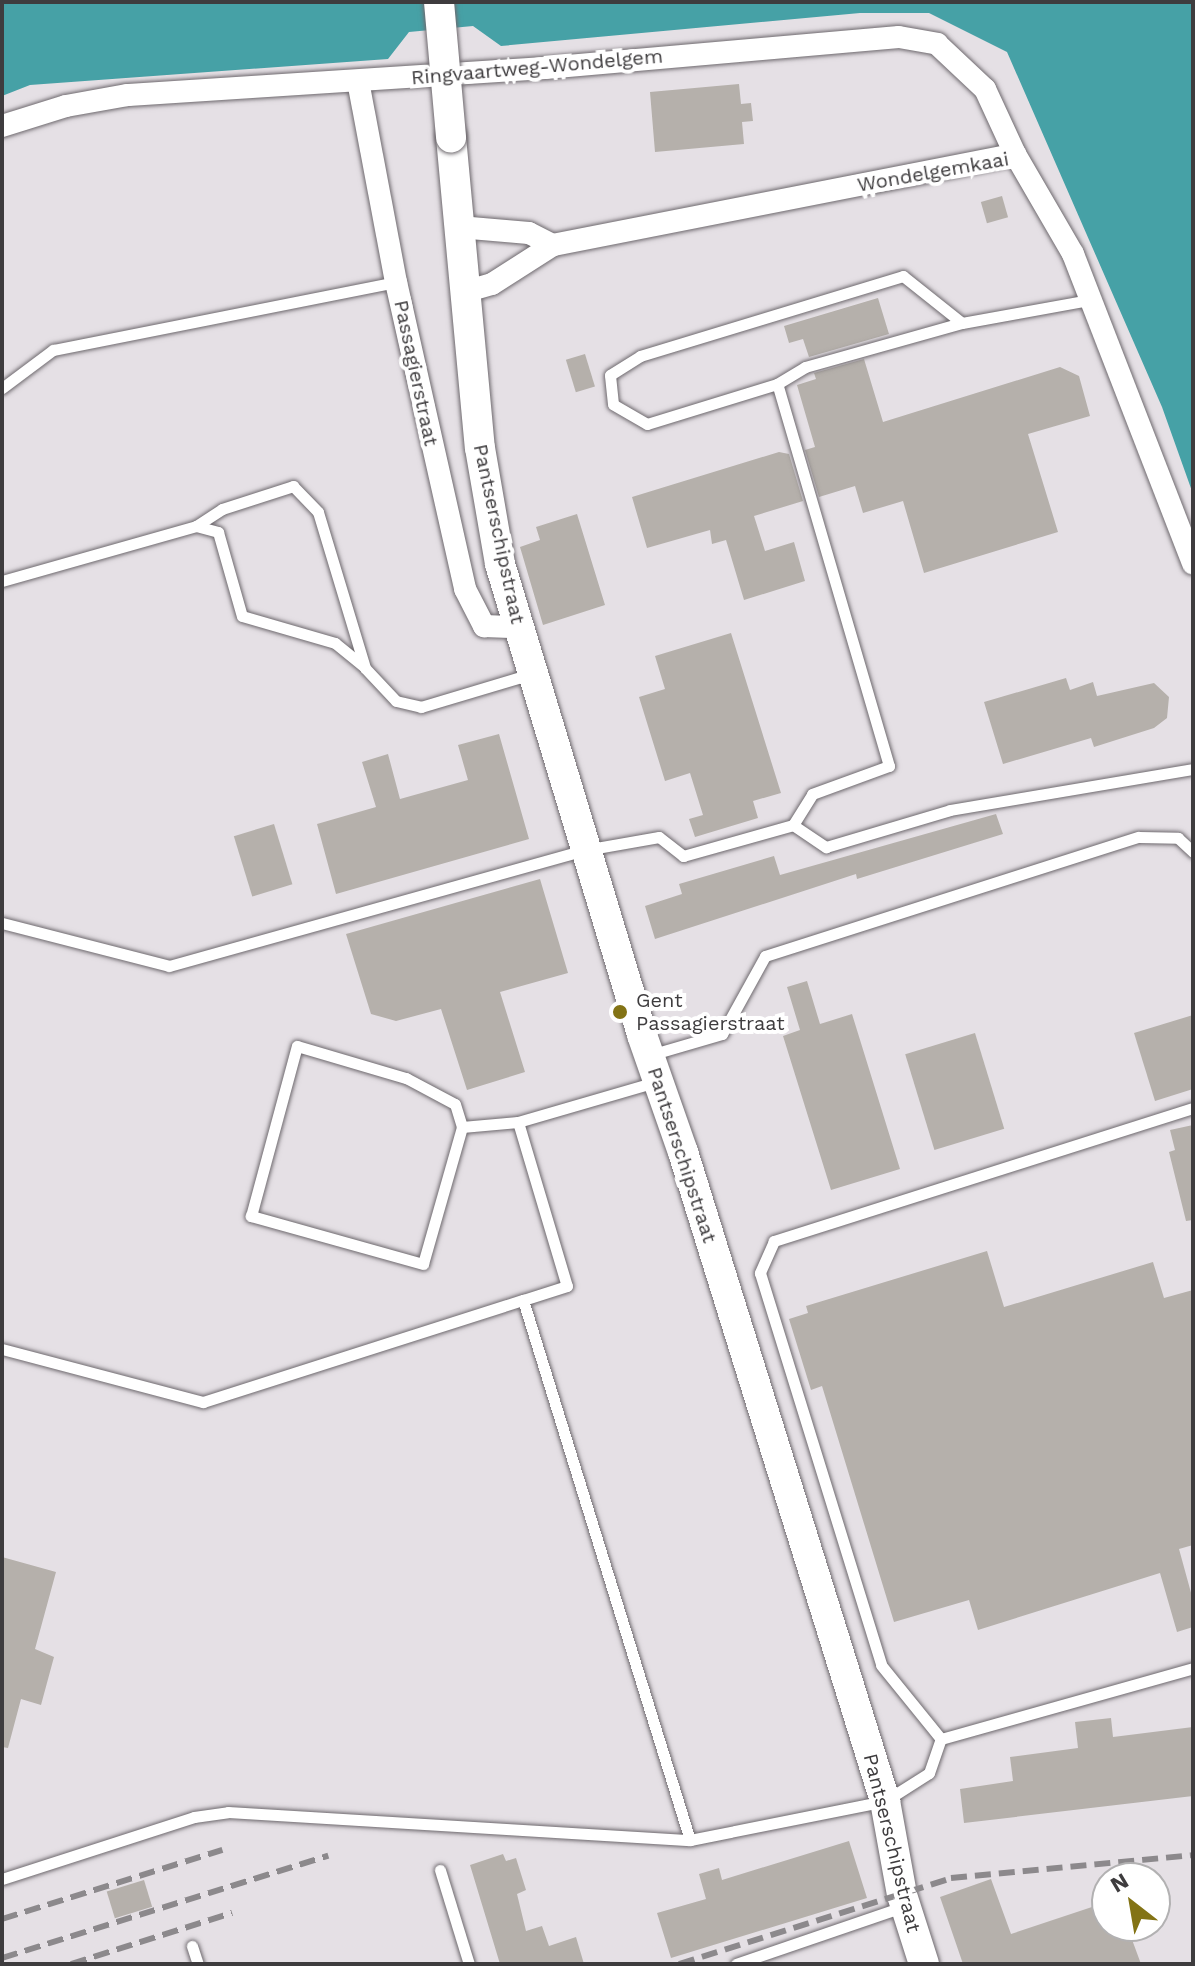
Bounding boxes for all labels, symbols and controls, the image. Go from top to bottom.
street label: Ringvaartweg-Wondelgem [410,44,664,90]
street label: Wondelgemkaai [855,147,1011,197]
street label: Passagierstraat [389,298,443,448]
street label: Pantserschipstraat [468,442,530,626]
place label: Gent Passagierstraat [636,988,785,1035]
marker: Gent Passagierstraat [611,1003,629,1021]
street label: Pantserschipstraat [642,1064,722,1246]
street label: Pantserschipstraat [858,1751,926,1935]
north arrow [1091,1862,1171,1942]
text: N [1106,1868,1133,1898]

